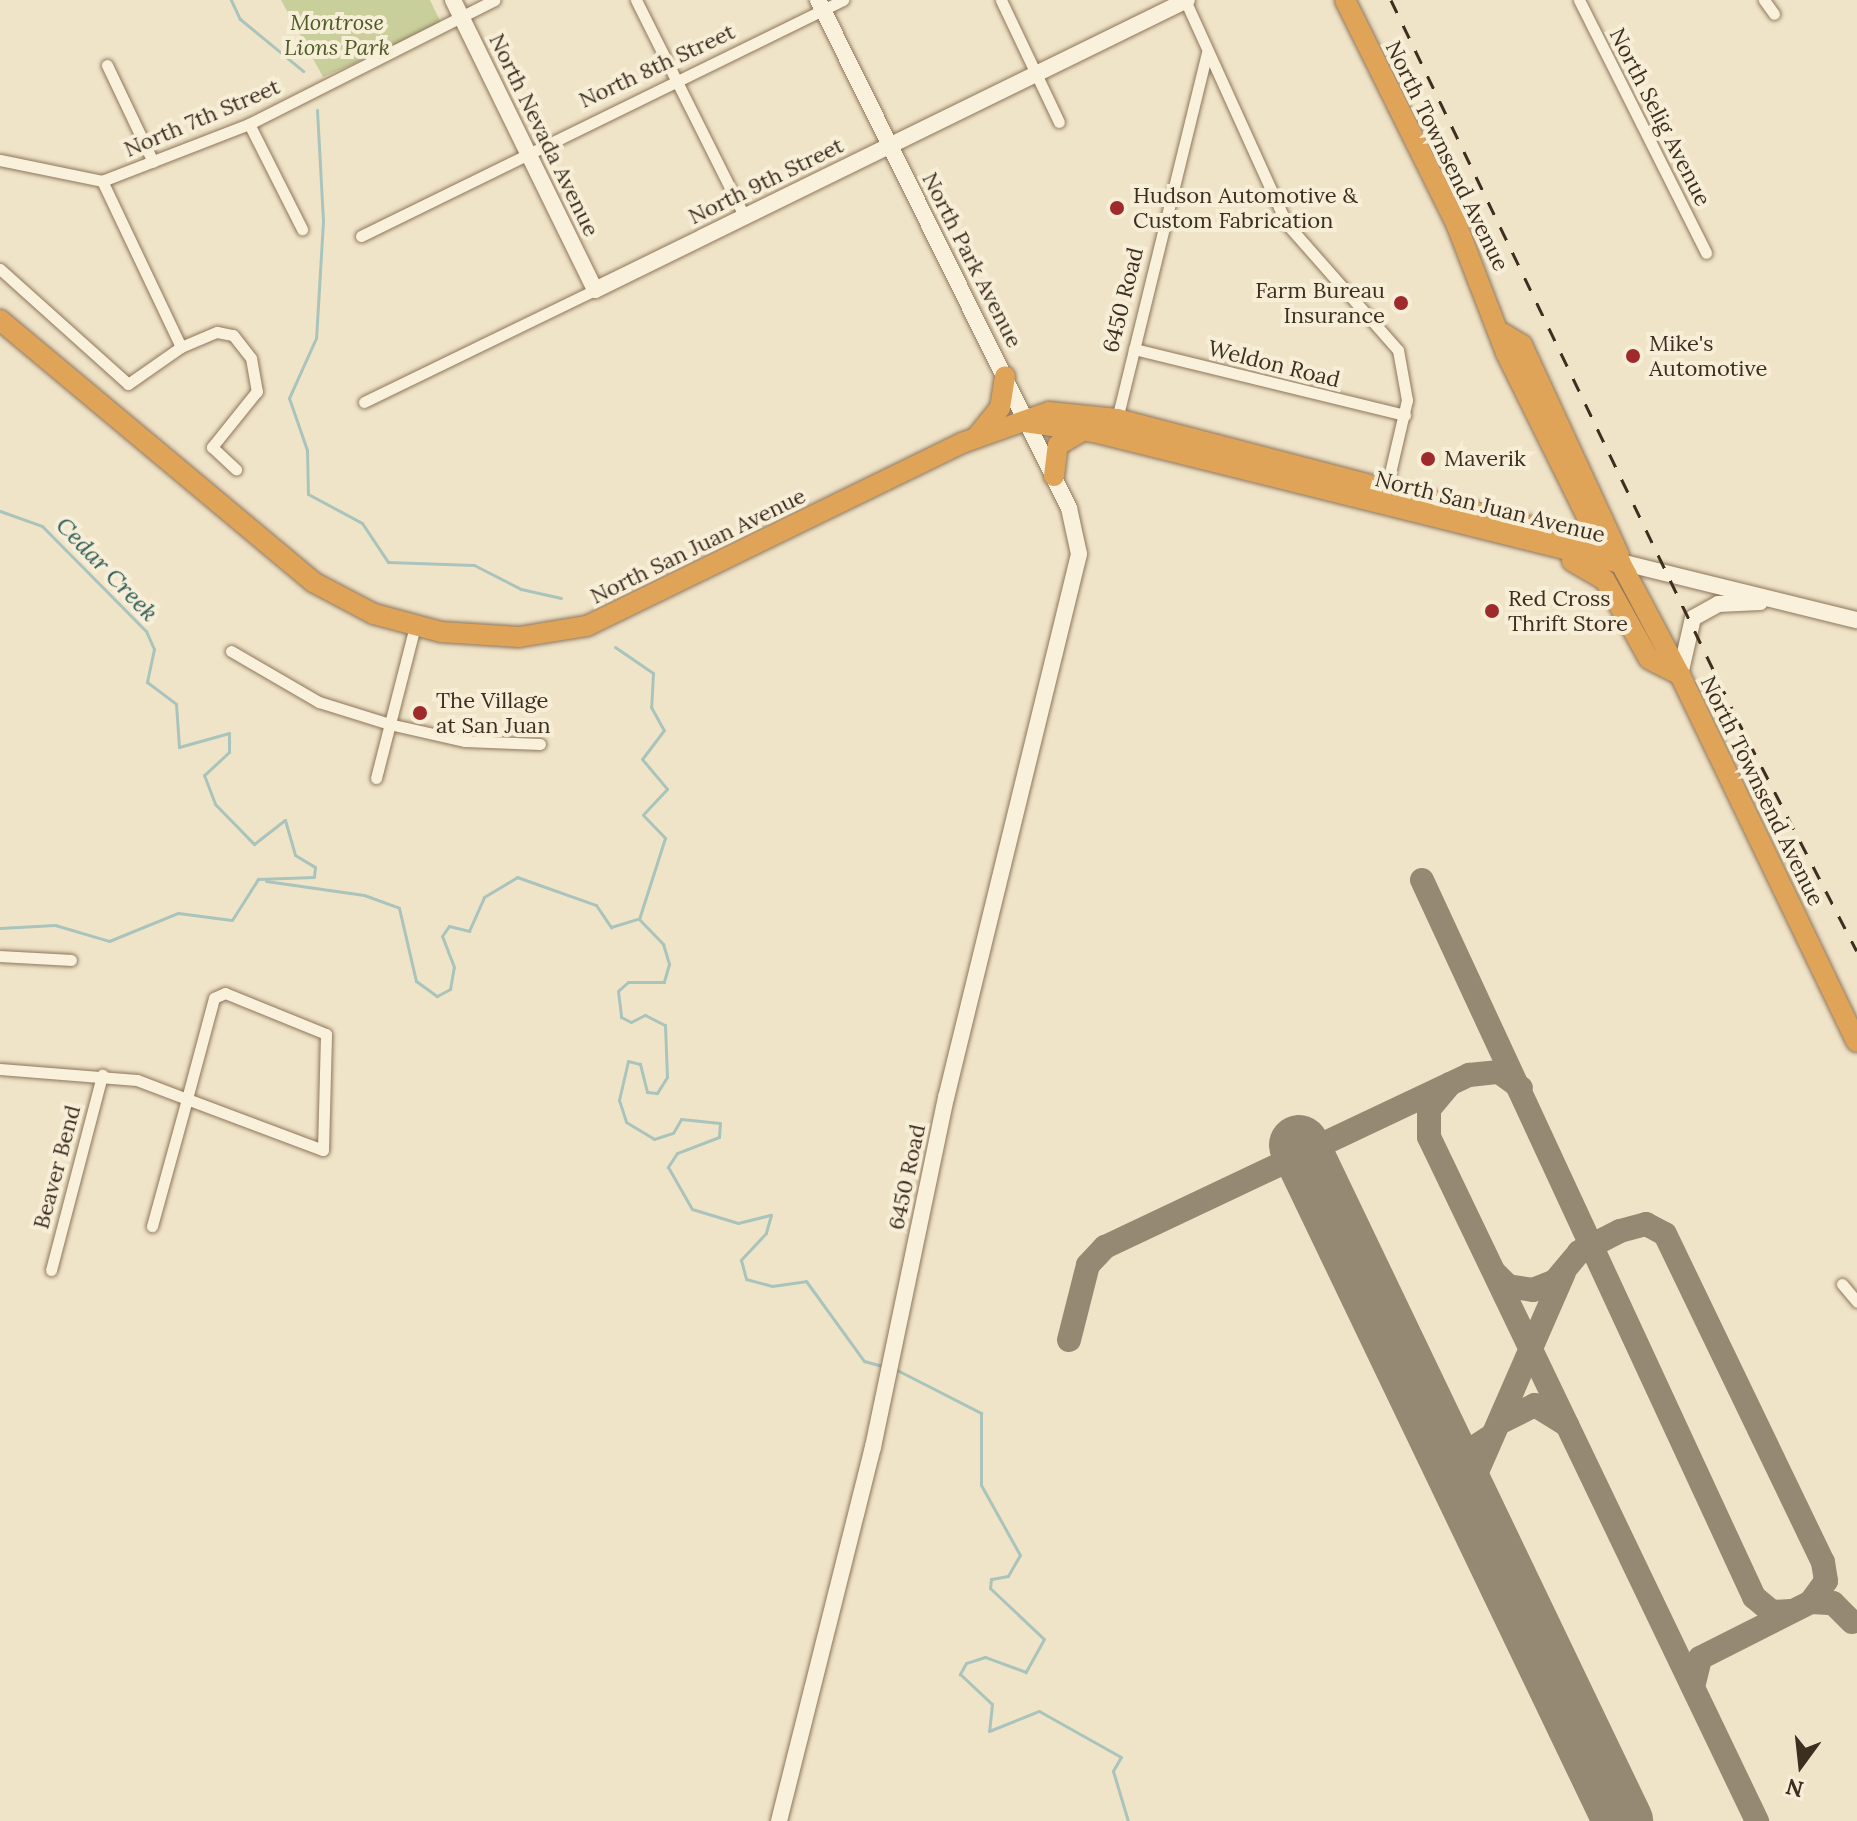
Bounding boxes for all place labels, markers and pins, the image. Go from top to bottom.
place label: Hudson Automotive & Custom Fabrication [1133,182,1358,234]
marker: Hudson Automotive & Custom Fabrication [1108,199,1126,217]
place label: Farm Bureau Insurance [1255,277,1385,328]
marker: Farm Bureau Insurance [1392,294,1410,312]
place label: Mike's Automotive [1649,330,1767,382]
marker: Mike's Automotive [1624,347,1642,365]
place label: Maverik [1444,446,1526,472]
marker: Maverik [1419,450,1437,468]
place label: Red Cross Thrift Store [1508,585,1628,636]
marker: Red Cross Thrift Store [1483,602,1501,620]
place label: The Village at San Juan [436,687,551,738]
marker: The Village at San Juan [411,704,429,722]

